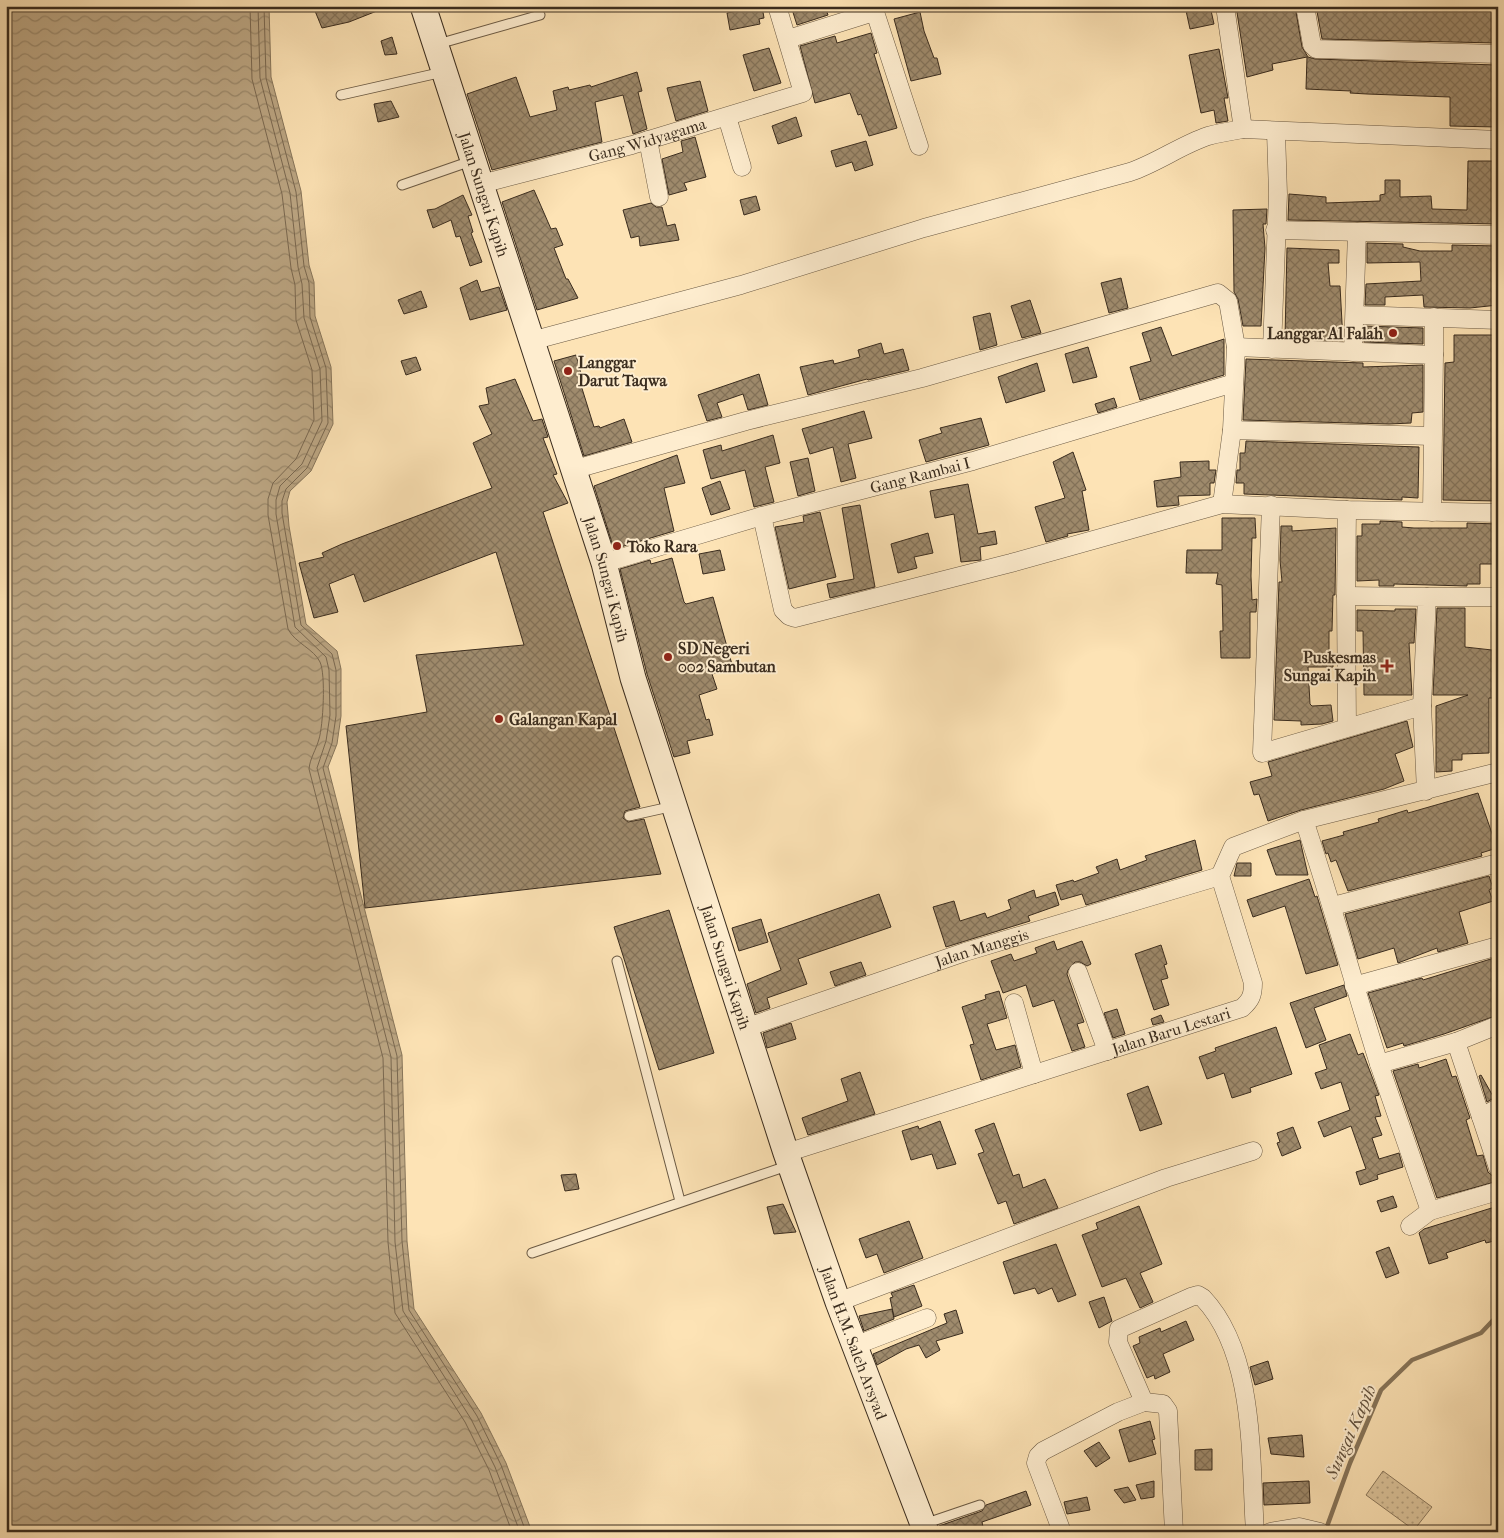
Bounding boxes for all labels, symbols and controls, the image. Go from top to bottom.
street label: Gang Widyagama [586,113,709,165]
street label: Jalan Sungai Kapih [454,128,513,259]
place label: Langgar Al Falah [1267,324,1384,344]
marker: Langgar Al Falah [1387,327,1399,339]
place label: Langgar Darut Taqwa [578,353,667,391]
marker: Langgar Darut Taqwa [562,365,574,377]
street label: Gang Rambai I [868,453,972,497]
street label: Jalan Sungai Kapih [579,512,633,644]
place label: Toko Rara [626,537,698,556]
marker: Toko Rara [611,540,623,552]
place label: SD Negeri 002 Sambutan [678,639,777,676]
place label: Puskesmas Sungai Kapih [1284,648,1377,686]
marker: SD Negeri 002 Sambutan [662,651,674,663]
marker: Puskesmas Sungai Kapih [1380,659,1394,673]
place label: Galangan Kapal [509,710,618,730]
marker: Galangan Kapal [493,713,505,725]
street label: Jalan Sungai Kapih [697,900,755,1032]
street label: Jalan Manggis [931,924,1031,972]
street label: Jalan Baru Lestari [1108,1003,1233,1059]
street label: Jalan H.M. Saleh Arsyad [816,1262,892,1422]
water label: Sungai Kapih [1321,1382,1381,1483]

